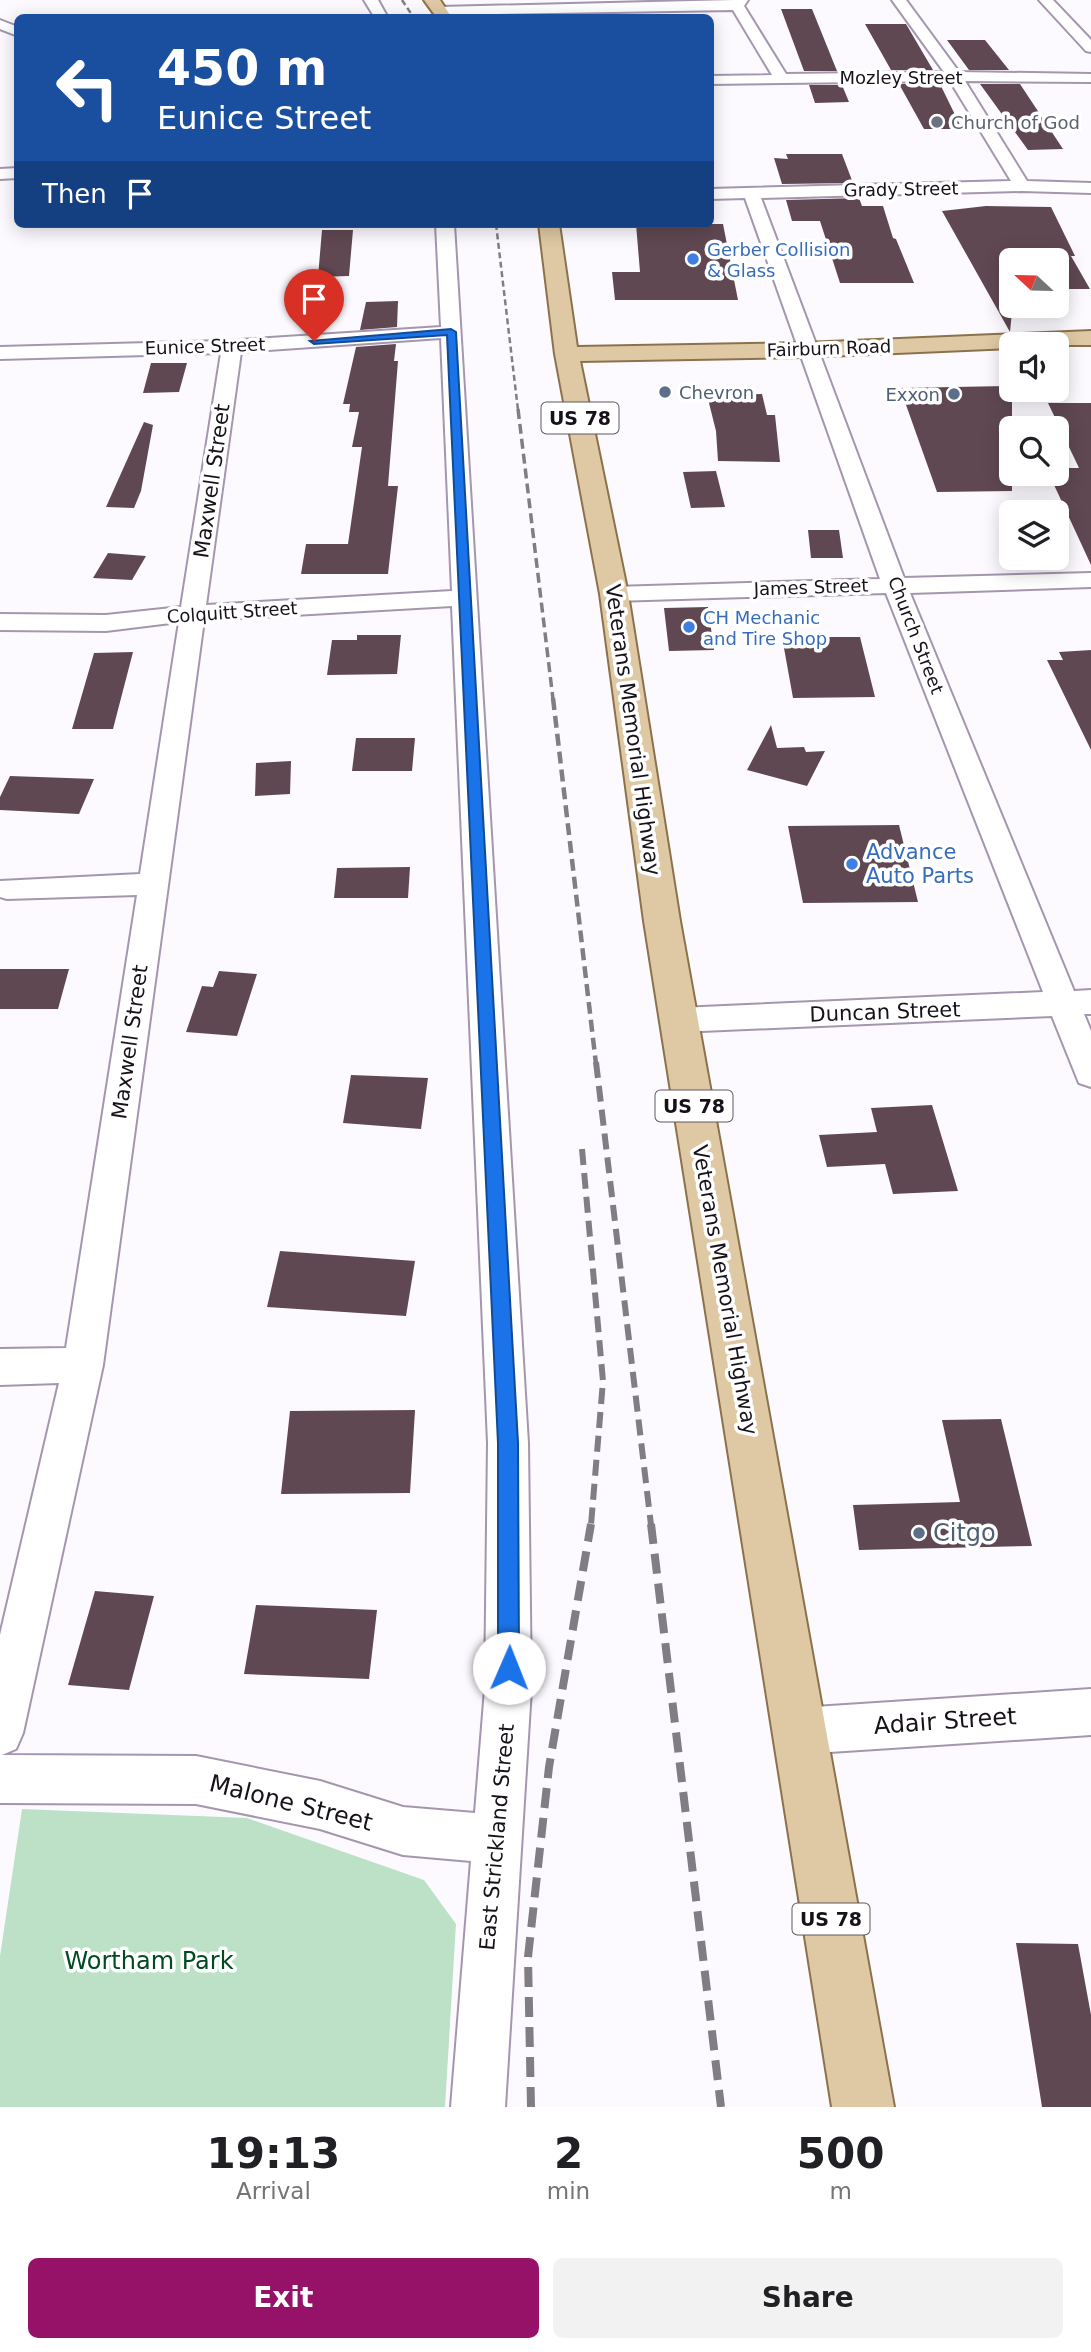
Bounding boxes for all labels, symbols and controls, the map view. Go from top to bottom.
text: 450 m [157,40,327,97]
icon: left [42,42,133,133]
street label: Mozley Street [839,67,963,88]
text: Eunice Street [157,99,371,137]
place label: Church of God [951,112,1080,133]
marker: Church of God [929,114,945,130]
icon: arrive [121,175,159,213]
street label: Grady Street [843,177,959,201]
text: Then [42,179,107,209]
place label: Gerber Collision & Glass [707,239,850,281]
north arrow [999,248,1069,318]
map controls [999,248,1069,570]
marker: Gerber Collision & Glass [685,251,701,267]
pin [284,269,344,341]
icon: arrive [295,280,333,318]
button: sound [999,332,1069,402]
street label: Eunice Street [144,333,266,359]
street label: Fairburn Road [766,335,892,361]
place label: Chevron [679,382,754,403]
marker: Chevron [657,384,673,400]
place label: Exxon [885,384,940,405]
marker: Exxon [946,386,962,402]
street label: Maxwell Street [189,402,235,560]
road number: US 78 [542,402,618,434]
button: search [999,416,1069,486]
button: layers [999,500,1069,570]
street label: Church Street [884,573,948,697]
street label: James Street [752,575,869,600]
street label: Veterans Memorial Highway [601,583,665,877]
street label: Colquitt Street [166,597,298,627]
place label: CH Mechanic and Tire Shop [703,607,827,649]
marker: CH Mechanic and Tire Shop [681,619,697,635]
place label: Advance Auto Parts [866,840,974,888]
marker: Advance Auto Parts [844,856,860,872]
street label: Maxwell Street [107,963,153,1121]
street label: Duncan Street [809,997,961,1027]
road number: US 78 [656,1090,732,1122]
street label: Veterans Memorial Highway [688,1143,762,1437]
place label: Citgo [933,1519,996,1547]
marker: Citgo [911,1525,927,1541]
position arrow [472,1631,546,1705]
street label: Adair Street [873,1702,1017,1740]
street label: East Strickland Street [475,1723,519,1951]
street label: Malone Street [206,1769,376,1837]
road number: US 78 [792,1904,870,1935]
park label: Wortham Park [64,1947,234,1975]
text: 19:13 [207,2129,340,2178]
text: 2 [554,2129,583,2178]
text: 500 [797,2129,884,2178]
text: Arrival [236,2178,311,2204]
text: min [547,2178,590,2204]
text: m [829,2178,852,2204]
button: Exit [28,2258,539,2338]
button: Share [553,2258,1063,2338]

